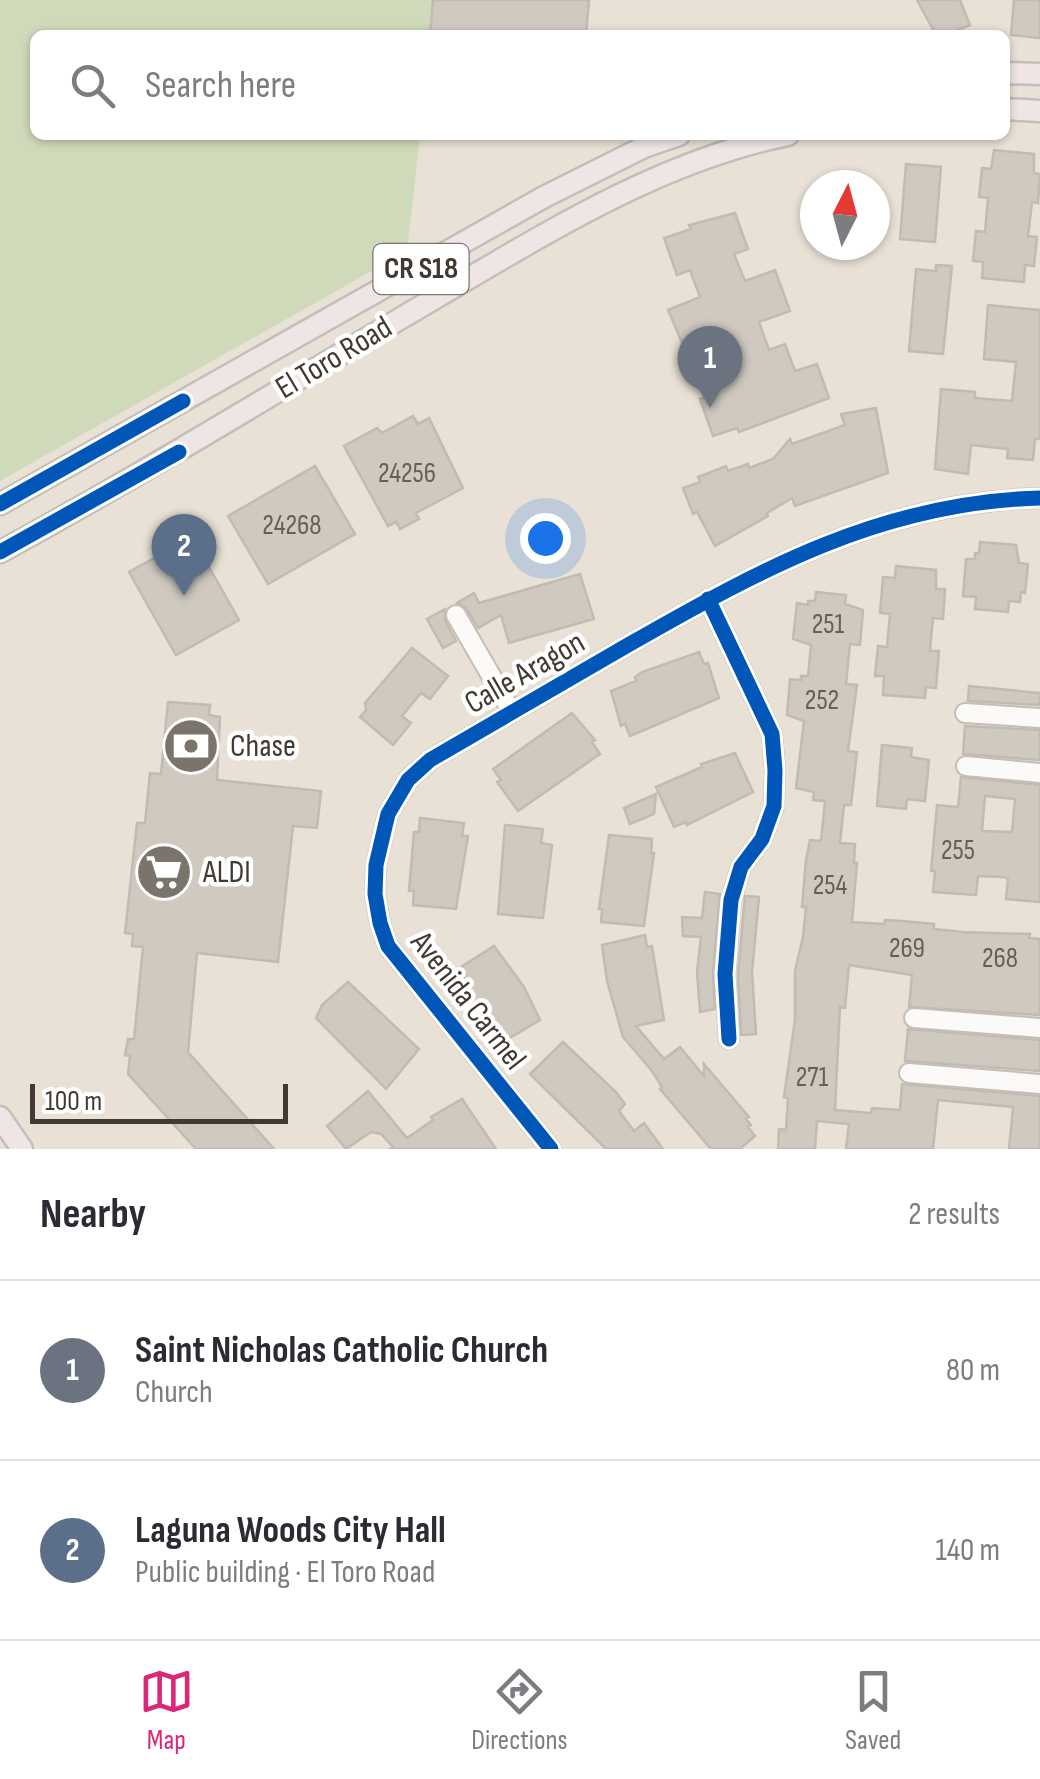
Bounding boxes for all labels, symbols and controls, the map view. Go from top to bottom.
search box [30,30,1010,140]
icon: search [65,58,120,113]
text: Search here [145,63,296,108]
north arrow [800,170,890,260]
road number: CR S18 [374,244,468,294]
street label: El Toro Road [269,308,399,408]
pin: 1 [678,326,742,408]
house number: 24256 [378,457,436,490]
house number: 24268 [262,509,322,542]
your location [520,513,571,564]
pin: 2 [152,514,216,596]
house number: 251 [812,608,844,641]
street label: Calle Aragon [458,623,592,723]
house number: 252 [805,684,839,717]
bank icon: Chase [161,716,221,776]
place label: Chase [230,727,296,766]
house number: 255 [941,834,975,867]
supermarket icon: ALDI [134,842,194,902]
place label: ALDI [202,853,251,892]
house number: 254 [813,869,848,902]
street label: Avenida Carmel [401,923,534,1078]
house number: 269 [889,932,925,965]
house number: 268 [982,942,1018,975]
house number: 271 [796,1061,829,1094]
scale bar [30,1079,288,1124]
text: 100 m [45,1085,102,1118]
text: Nearby [40,1189,146,1240]
text: 2 results [908,1195,1000,1234]
text: Saint Nicholas Catholic Church [135,1328,548,1373]
text: 1 [66,1351,79,1390]
text: 80 m [946,1351,1000,1390]
text: Church [135,1373,213,1412]
text: Laguna Woods City Hall [135,1508,446,1553]
text: 2 [65,1531,80,1570]
text: 140 m [936,1531,1000,1570]
text: Public building · El Toro Road [135,1553,435,1592]
tab: Map [139,1664,194,1757]
tab: Directions [471,1664,568,1757]
tab: Saved [845,1664,901,1757]

